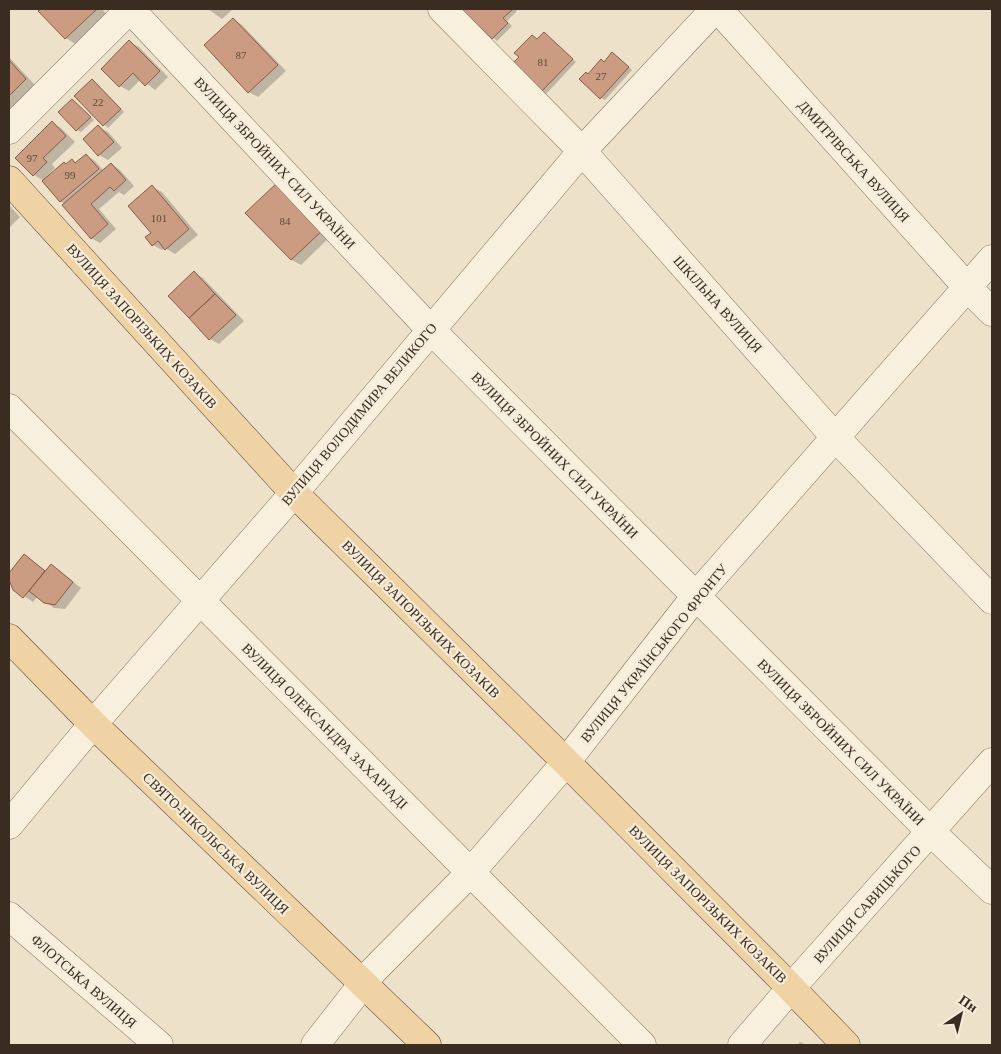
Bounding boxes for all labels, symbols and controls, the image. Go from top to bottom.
house number: 87 [236,49,247,61]
house number: 81 [538,56,549,68]
house number: 27 [596,70,607,82]
street label: ВУЛИЦЯ ЗБРОЙНИХ СИЛ УКРАЇНИ [191,74,359,252]
house number: 22 [93,96,104,108]
street label: ДМИТРІВСЬКА ВУЛИЦЯ [795,97,912,225]
house number: 97 [27,152,38,164]
house number: 99 [65,169,76,181]
house number: 101 [151,212,167,224]
house number: 84 [280,215,291,227]
street label: ВУЛИЦЯ ЗАПОРІЗЬКИХ КОЗАКІВ [64,241,220,412]
street label: ШКІЛЬНА ВУЛИЦЯ [670,253,765,356]
street label: ВУЛИЦЯ ВОЛОДИМИРА ВЕЛИКОГО [279,320,440,508]
street label: ВУЛИЦЯ ЗБРОЙНИХ СИЛ УКРАЇНИ [468,368,642,542]
street label: ВУЛИЦЯ ЗАПОРІЗЬКИХ КОЗАКІВ [339,537,503,701]
street label: ВУЛИЦЯ УКРАЇНСЬКОГО ФРОНТУ [577,561,731,745]
street label: ВУЛИЦЯ ОЛЕКСАНДРА ЗАХАРІАДІ [239,641,411,812]
street label: ВУЛИЦЯ ЗБРОЙНИХ СИЛ УКРАЇНИ [754,655,928,829]
street label: СВЯТО-НІКОЛЬСЬКА ВУЛИЦЯ [140,770,292,917]
street label: ВУЛИЦЯ ЗАПОРІЗЬКИХ КОЗАКІВ [626,822,790,986]
street label: ВУЛИЦЯ САВИЦЬКОГО [811,843,924,966]
street label: ФЛОТСЬКА ВУЛИЦЯ [28,932,139,1031]
north arrow [936,989,986,1039]
text: Пн [956,992,980,1015]

